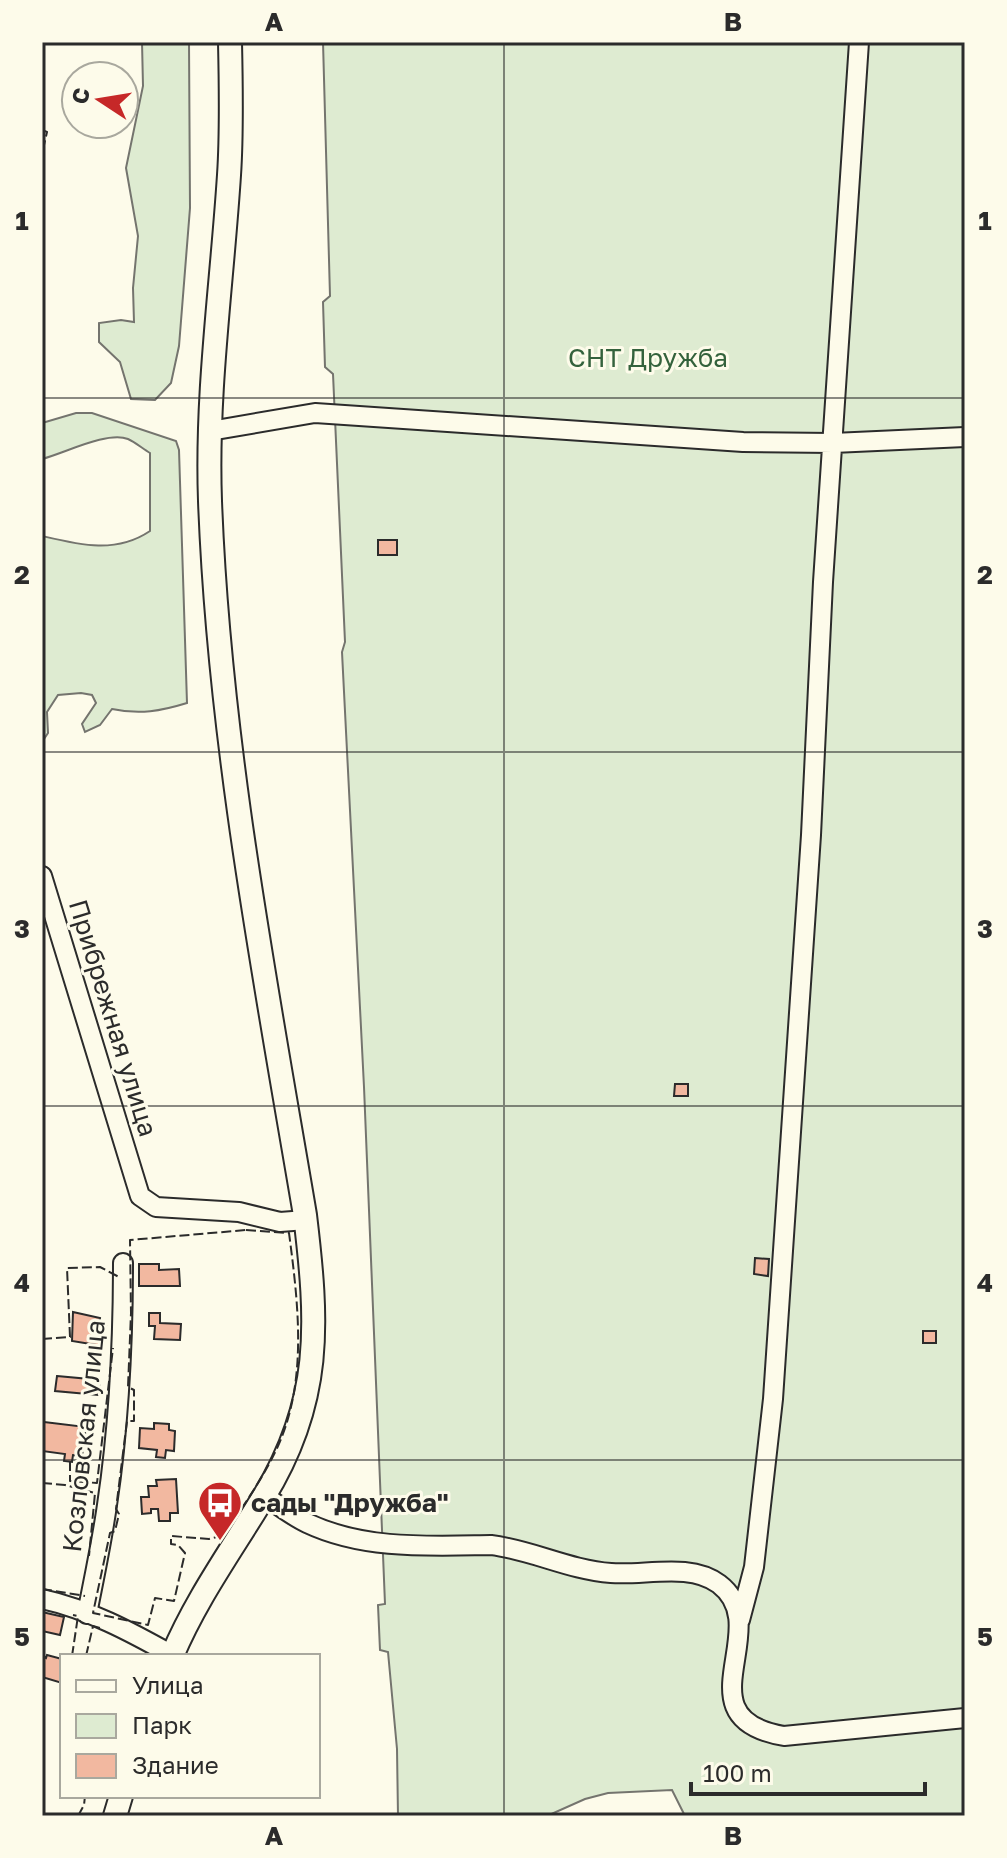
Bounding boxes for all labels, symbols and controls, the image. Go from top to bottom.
text: A [265,6,284,37]
text: B [724,6,742,37]
north arrow [60,60,140,140]
text: С [65,85,95,106]
text: 1 [15,205,29,236]
text: 1 [978,205,992,236]
park label: СНТ Дружба [568,342,728,373]
text: 2 [14,559,30,590]
text: 2 [977,559,993,590]
street label: Прибрежная улица [63,896,164,1140]
text: 3 [14,913,30,944]
text: 3 [977,913,993,944]
text: 4 [14,1267,30,1298]
text: 4 [977,1267,993,1298]
street label: Козловская улица [56,1318,111,1554]
bus stop icon: сады "Дружба" [196,1479,244,1542]
place label: сады "Дружба" [251,1487,449,1518]
text: 5 [14,1621,30,1652]
text: 5 [977,1621,993,1652]
legend [60,1654,320,1798]
text: Улица [132,1670,204,1699]
text: Парк [132,1710,192,1739]
scale bar [691,1746,925,1796]
text: Здание [132,1750,219,1779]
text: 100 m [703,1758,772,1787]
text: A [265,1820,284,1851]
text: B [724,1820,742,1851]

